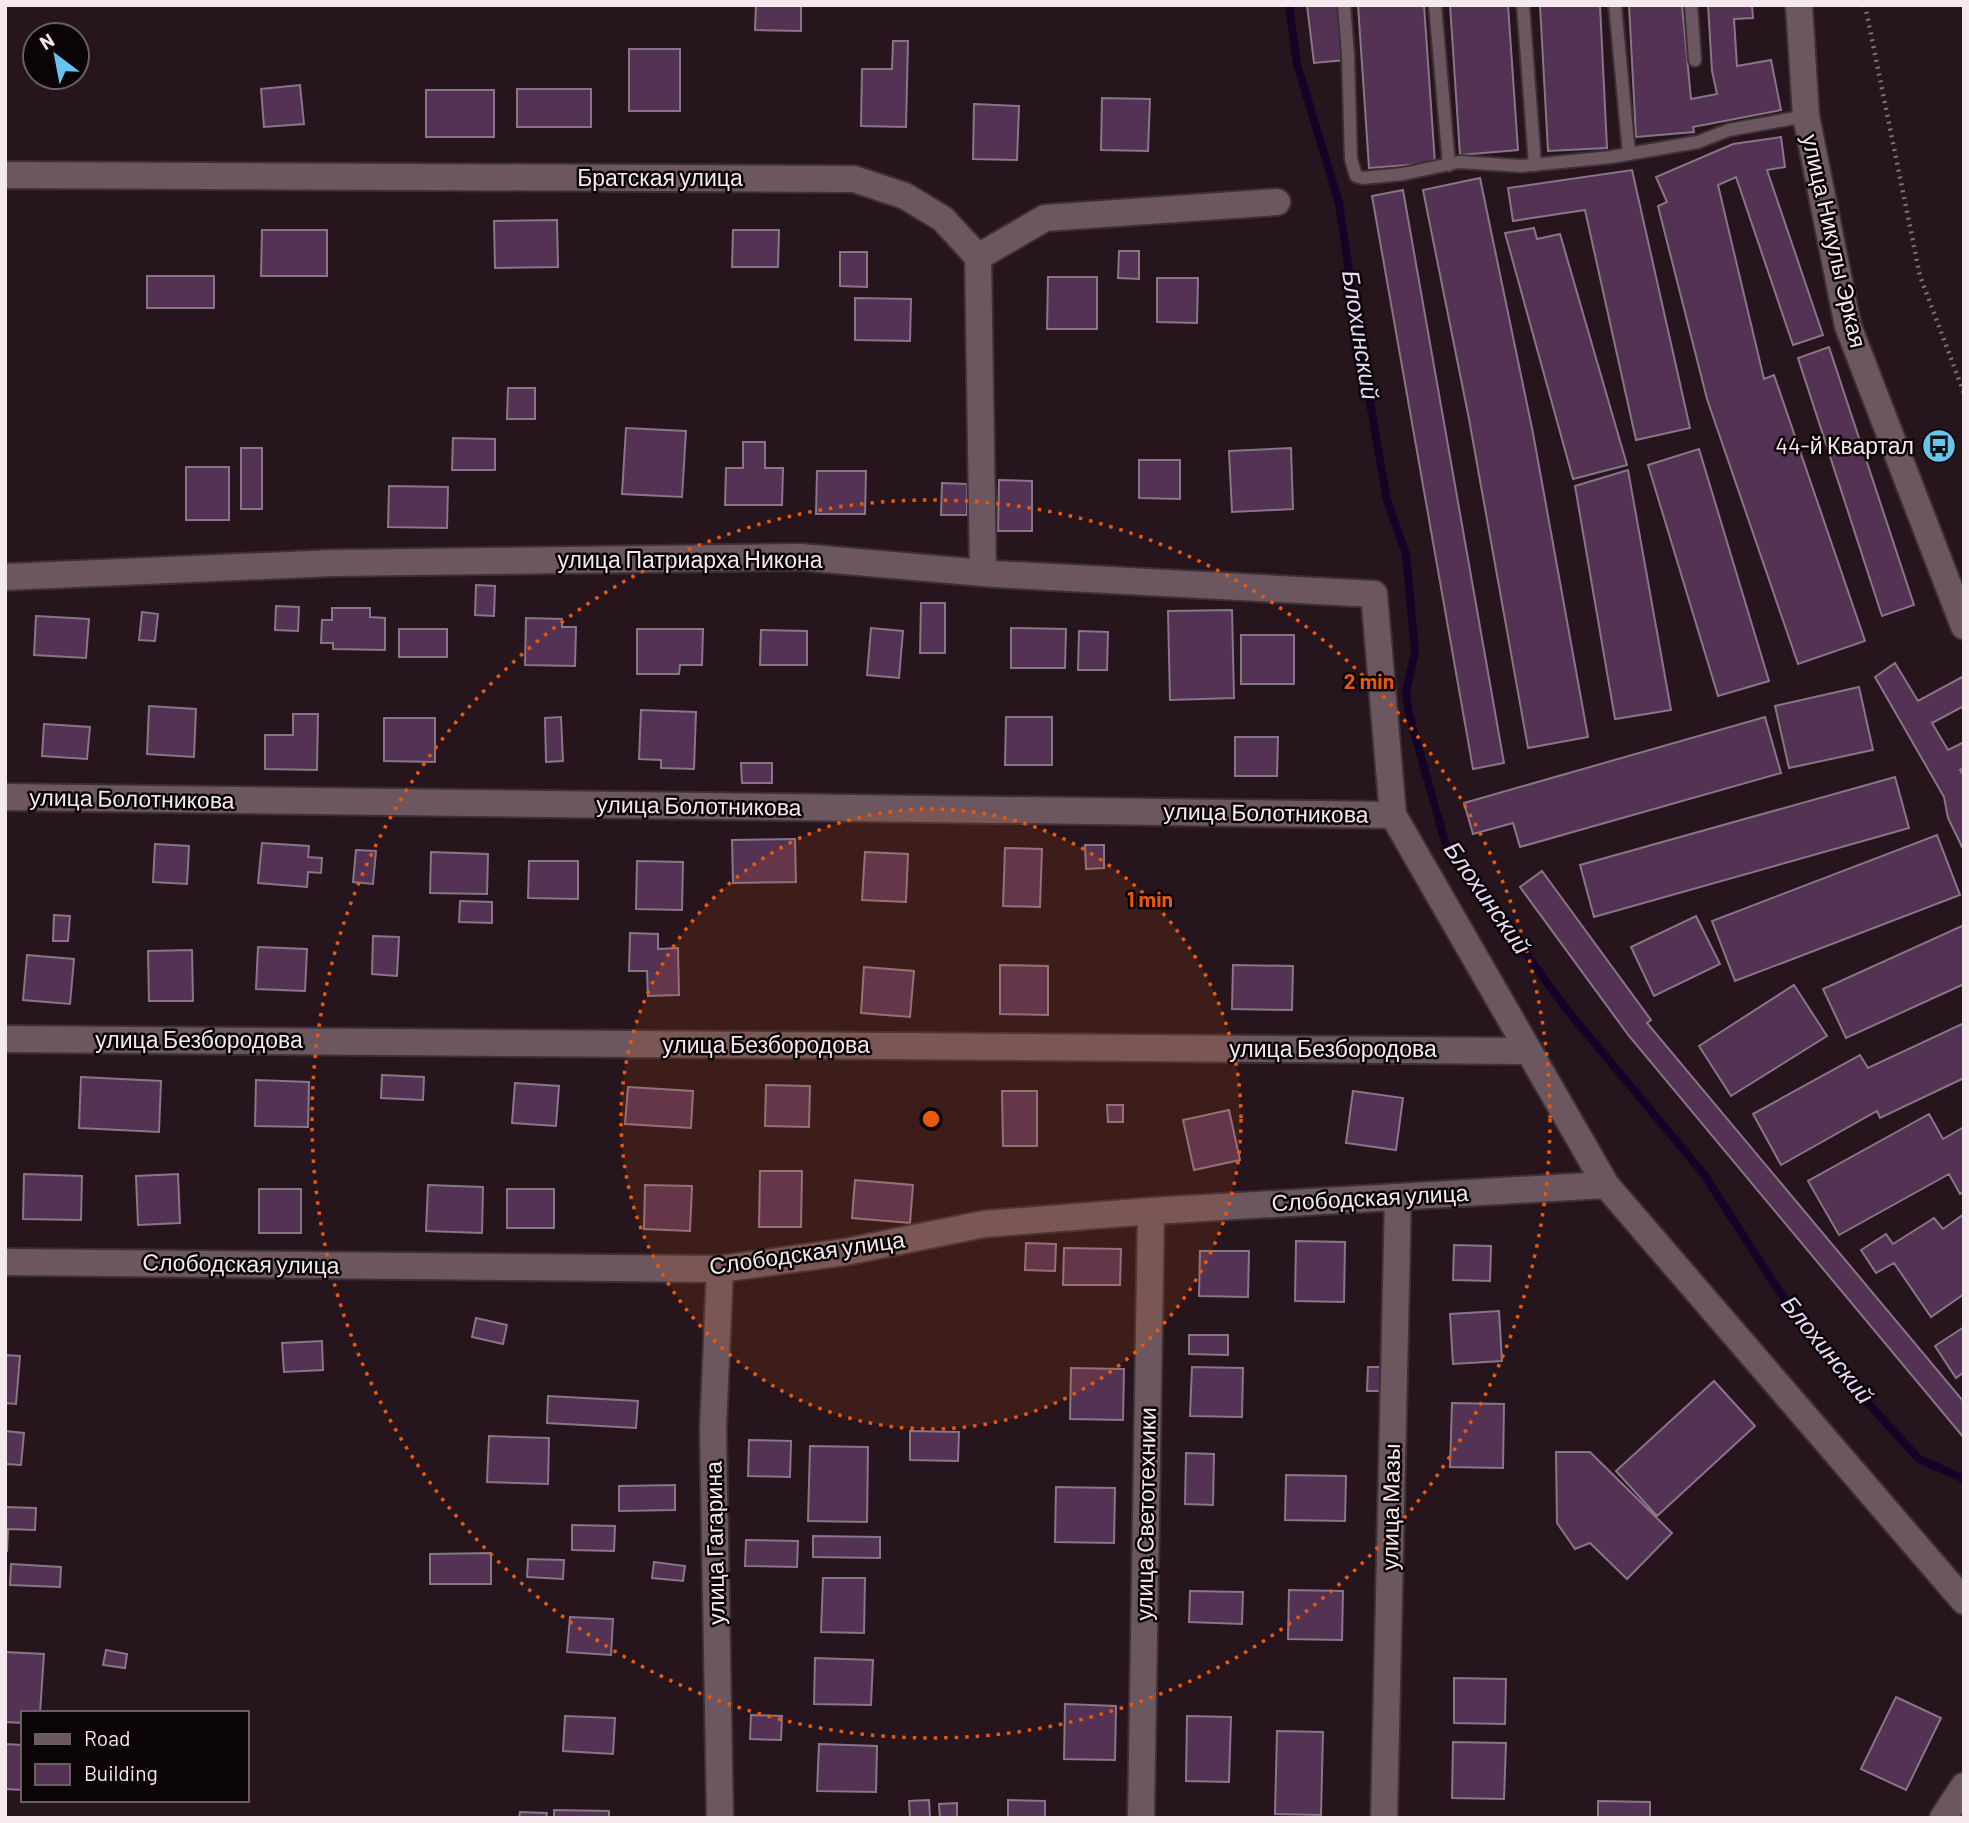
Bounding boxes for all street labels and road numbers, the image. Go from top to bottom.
street label: улица Никулы Эркая [1797,131,1873,350]
street label: Братская улица [577,163,743,191]
street label: улица Патриарха Никона [558,545,823,573]
street label: улица Болотникова [29,782,235,814]
street label: улица Болотникова [596,789,802,821]
street label: улица Болотникова [1163,796,1369,828]
street label: улица Безбородова [95,1025,303,1053]
street label: улица Безбородова [662,1030,870,1058]
street label: улица Безбородова [1229,1034,1437,1062]
street label: Слободская улица [1271,1178,1469,1216]
street label: Слободская улица [707,1224,907,1280]
street label: Слободская улица [142,1247,340,1279]
street label: улица Светотехники [1129,1407,1161,1621]
street label: улица Мазы [1375,1443,1405,1571]
street label: улица Гагарина [699,1461,729,1625]

